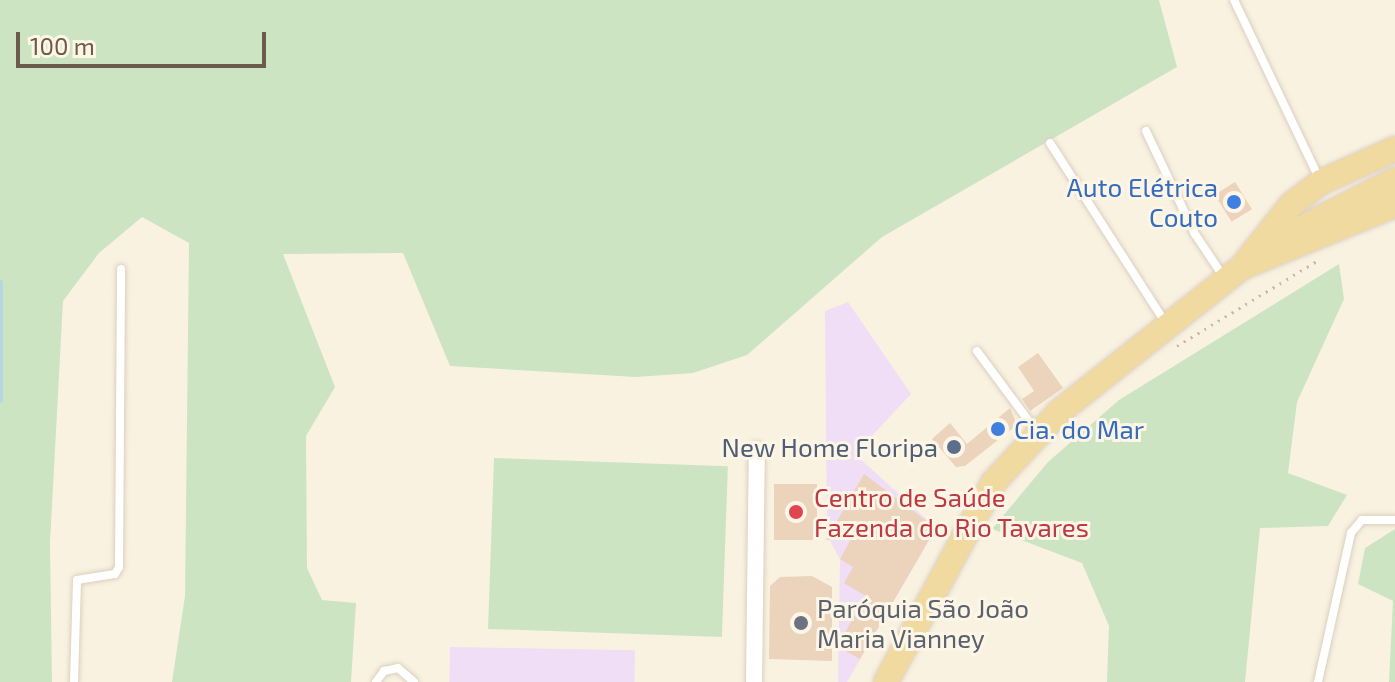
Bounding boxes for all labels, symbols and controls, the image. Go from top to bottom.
scale bar [20,16,270,66]
text: 100 m [30,31,95,60]
place label: Auto Elétrica Couto [1067,171,1218,232]
marker: Auto Elétrica Couto [1225,193,1243,211]
place label: Cia. do Mar [1014,413,1144,445]
marker: Cia. do Mar [989,420,1007,438]
place label: New Home Floripa [721,431,938,463]
marker: New Home Floripa [945,438,963,456]
place label: Centro de Saúde Fazenda do Rio Tavares [814,481,1090,542]
marker: Centro de Saúde Fazenda do Rio Tavares [785,501,807,523]
place label: Paróquia São João Maria Vianney [817,592,1030,654]
marker: Paróquia São João Maria Vianney [792,614,810,632]

